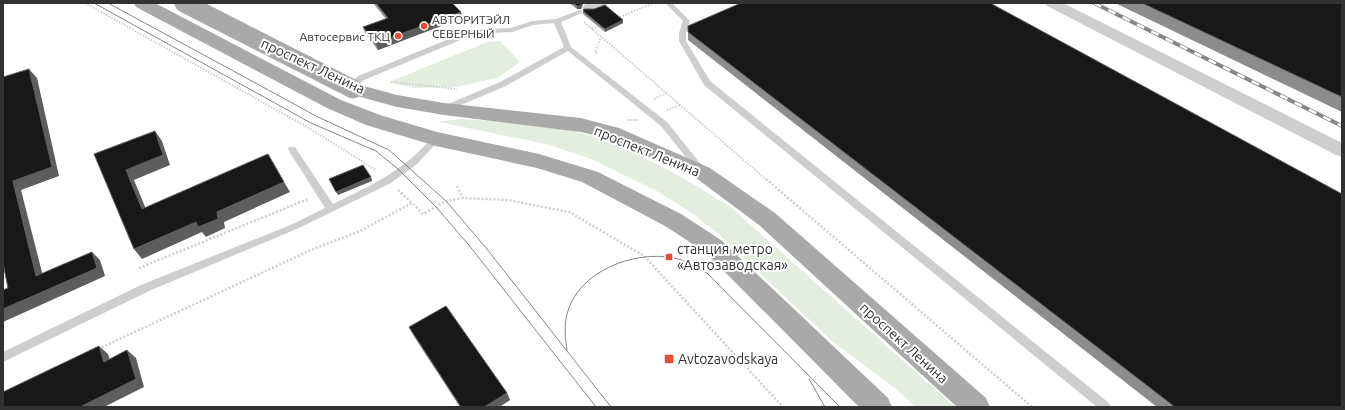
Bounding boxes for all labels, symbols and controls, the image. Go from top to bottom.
place label: АВТОРИТЭЙЛ СЕВЕРНЫЙ [432,13,510,40]
marker: АВТОРИТЭЙЛ СЕВЕРНЫЙ [419,21,429,31]
place label: Автосервис ТКЦ [300,30,391,43]
marker: Автосервис ТКЦ [393,31,403,41]
street label: проспект Ленина [259,35,367,97]
street label: проспект Ленина [592,122,702,180]
place label: станция метро «Автозаводская» [677,241,788,273]
marker: станция метро «Автозаводская» [664,252,674,262]
street label: проспект Ленина [857,299,951,387]
place label: Avtozavodskaya [678,351,778,367]
marker: Avtozavodskaya [663,353,675,365]

